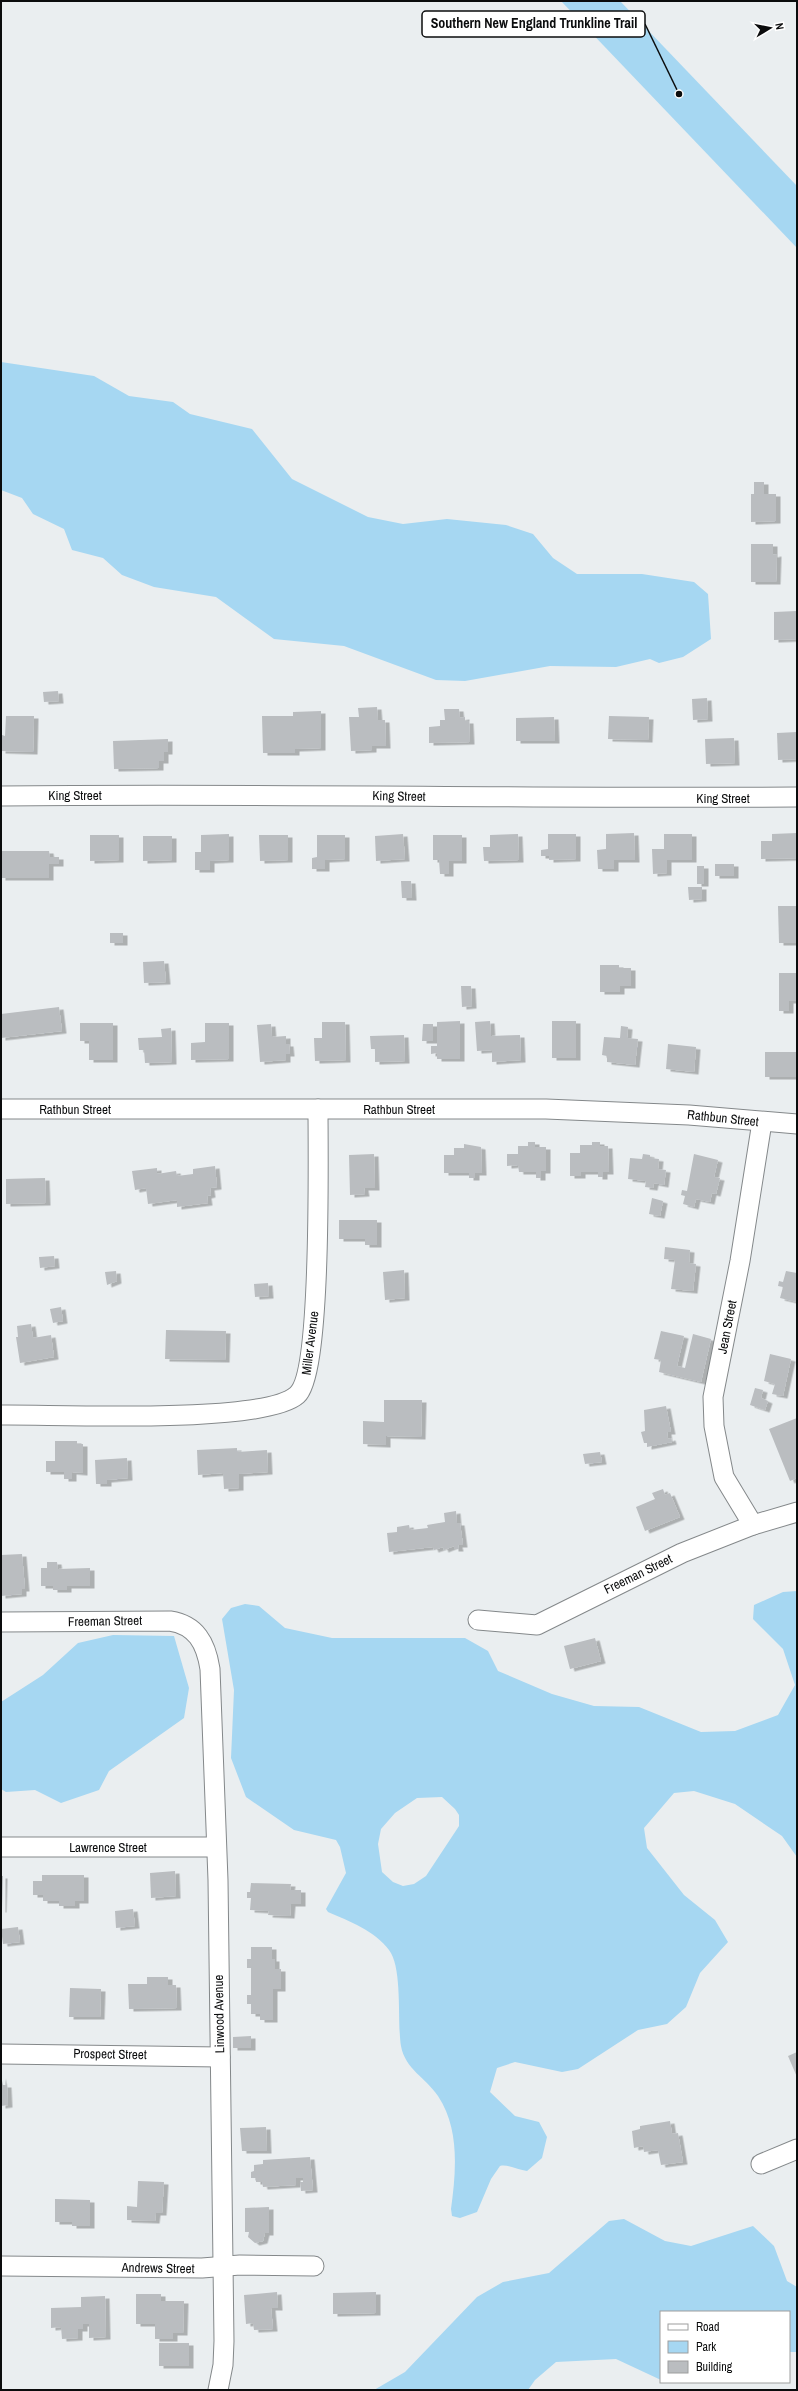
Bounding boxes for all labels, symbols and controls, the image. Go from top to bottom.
north arrow [750,8,790,48]
callout: Southern New England Trunkline Trail [422,11,645,37]
text: Southern New England Trunkline Trail [431,14,637,32]
text: N [772,22,787,31]
street label: King Street [48,787,102,804]
street label: King Street [372,787,426,805]
street label: King Street [696,790,750,807]
street label: Rathbun Street [39,1101,111,1118]
street label: Rathbun Street [363,1101,435,1118]
street label: Rathbun Street [686,1106,760,1130]
street label: Jean Street [713,1299,741,1355]
street label: Miller Avenue [298,1310,322,1376]
street label: Freeman Street [601,1550,675,1598]
street label: Freeman Street [68,1612,142,1630]
street label: Lawrence Street [69,1839,147,1856]
street label: Linwood Avenue [210,1974,228,2053]
street label: Prospect Street [73,2045,147,2063]
street label: Andrews Street [120,2259,195,2277]
legend [660,2311,790,2383]
text: Road [696,2319,720,2335]
text: Park [696,2339,716,2355]
text: Building [696,2359,733,2375]

